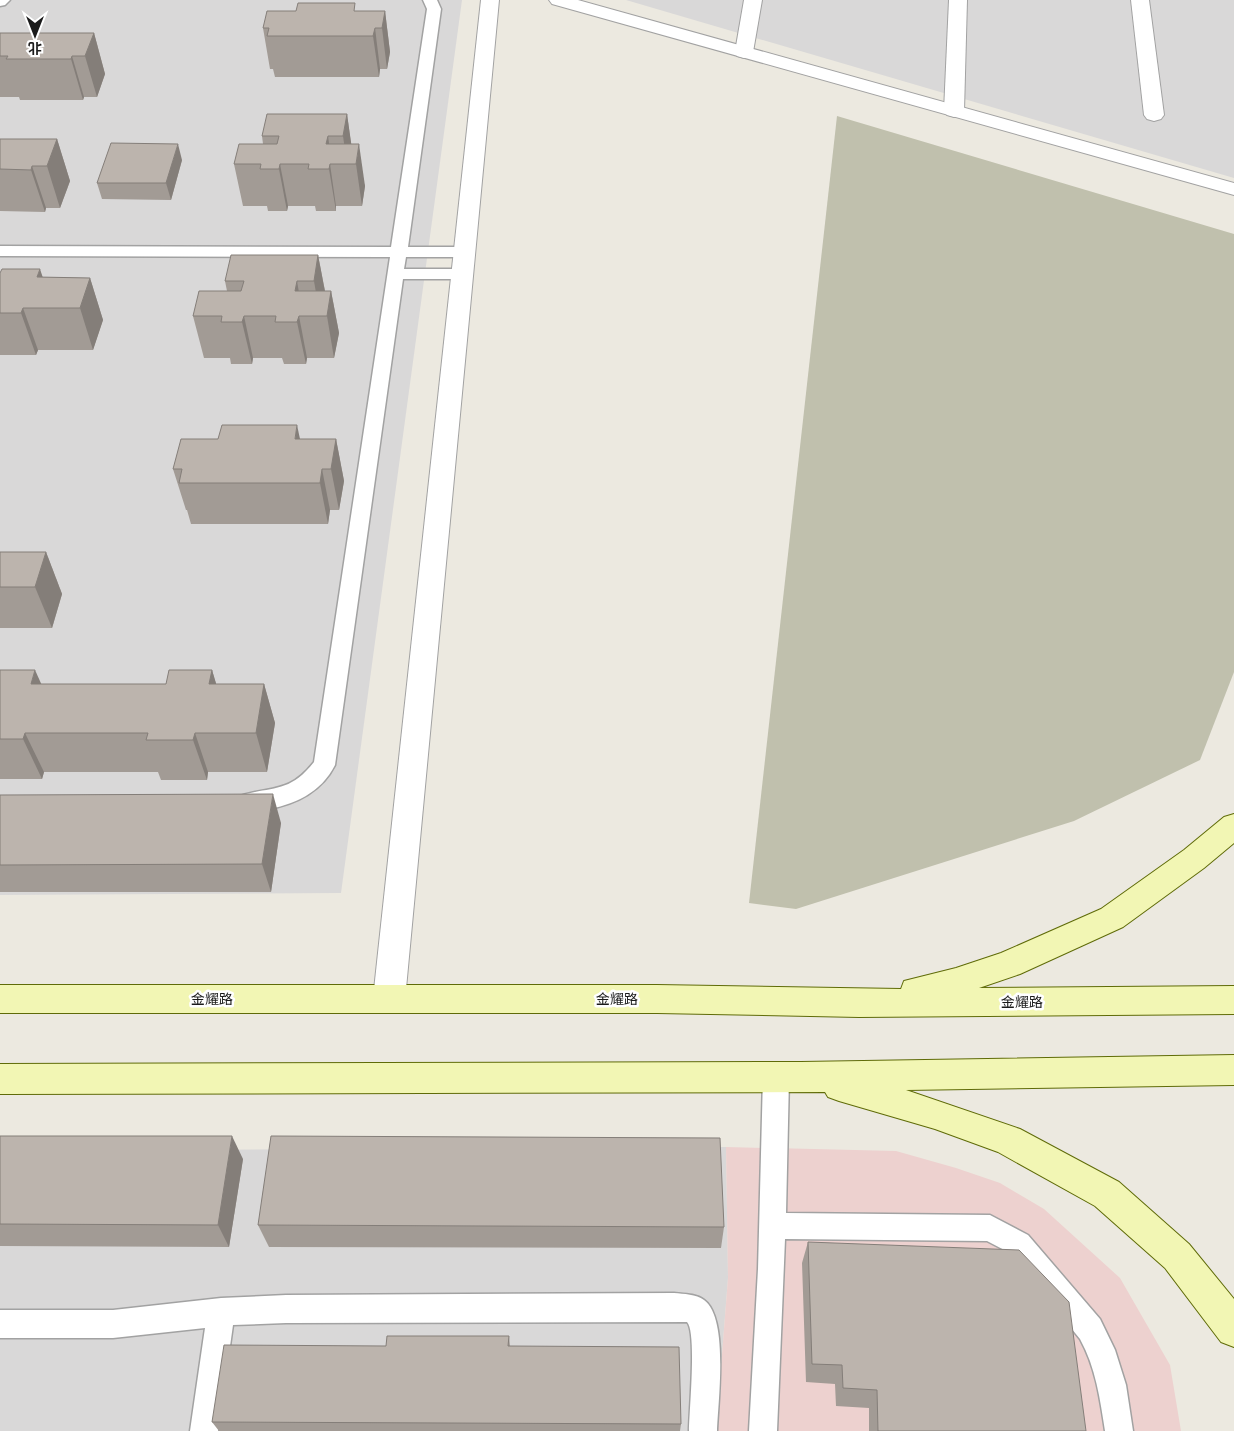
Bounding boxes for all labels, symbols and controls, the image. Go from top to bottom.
north arrow [10,10,60,60]
text: 北 [28,39,42,57]
street label: 金耀路 [191,990,233,1008]
street label: 金耀路 [596,990,638,1008]
street label: 金耀路 [1001,993,1043,1011]

